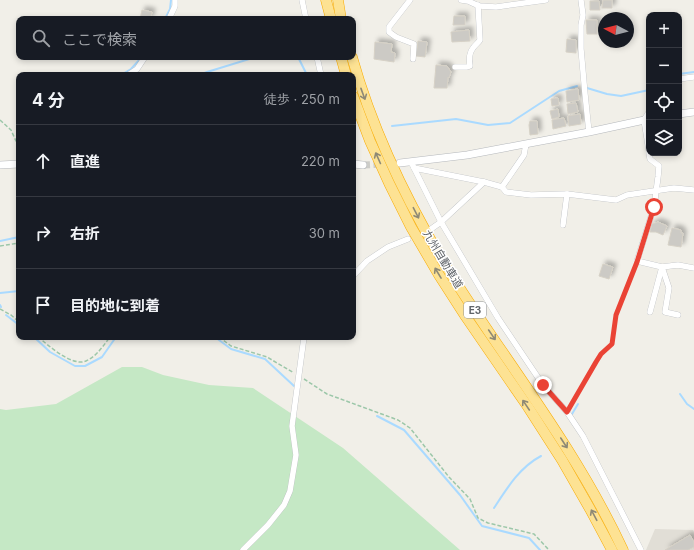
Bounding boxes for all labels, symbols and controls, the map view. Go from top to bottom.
north arrow [598,12,634,48]
map controls [646,12,682,156]
button: + [646,12,682,48]
search box [16,16,356,60]
icon: search [30,27,52,49]
text: ここで検索 [62,30,137,49]
button: − [646,48,682,84]
button: locate [646,84,682,120]
one-way arrow [360,88,368,100]
text: 4 分 [32,90,65,110]
text: 徒歩 · 250 m [264,91,340,107]
button: layers [646,120,682,156]
icon: ahead [32,150,54,172]
text: 直進 [70,152,100,171]
text: 220 m [301,153,340,169]
one-way arrow [374,153,381,165]
route start [645,198,663,216]
one-way arrow [412,207,420,219]
icon: right [32,222,54,244]
text: 右折 [70,224,100,243]
text: 30 m [309,225,340,241]
street label: 九州自動車道 [420,227,466,291]
one-way arrow [434,267,442,279]
icon: arrive [32,294,54,316]
text: 目的地に到着 [70,296,160,315]
road number: E3 [464,302,486,318]
one-way arrow [488,329,496,341]
route end [534,376,552,394]
one-way arrow [522,399,530,410]
one-way arrow [560,438,568,449]
one-way arrow [590,510,597,522]

